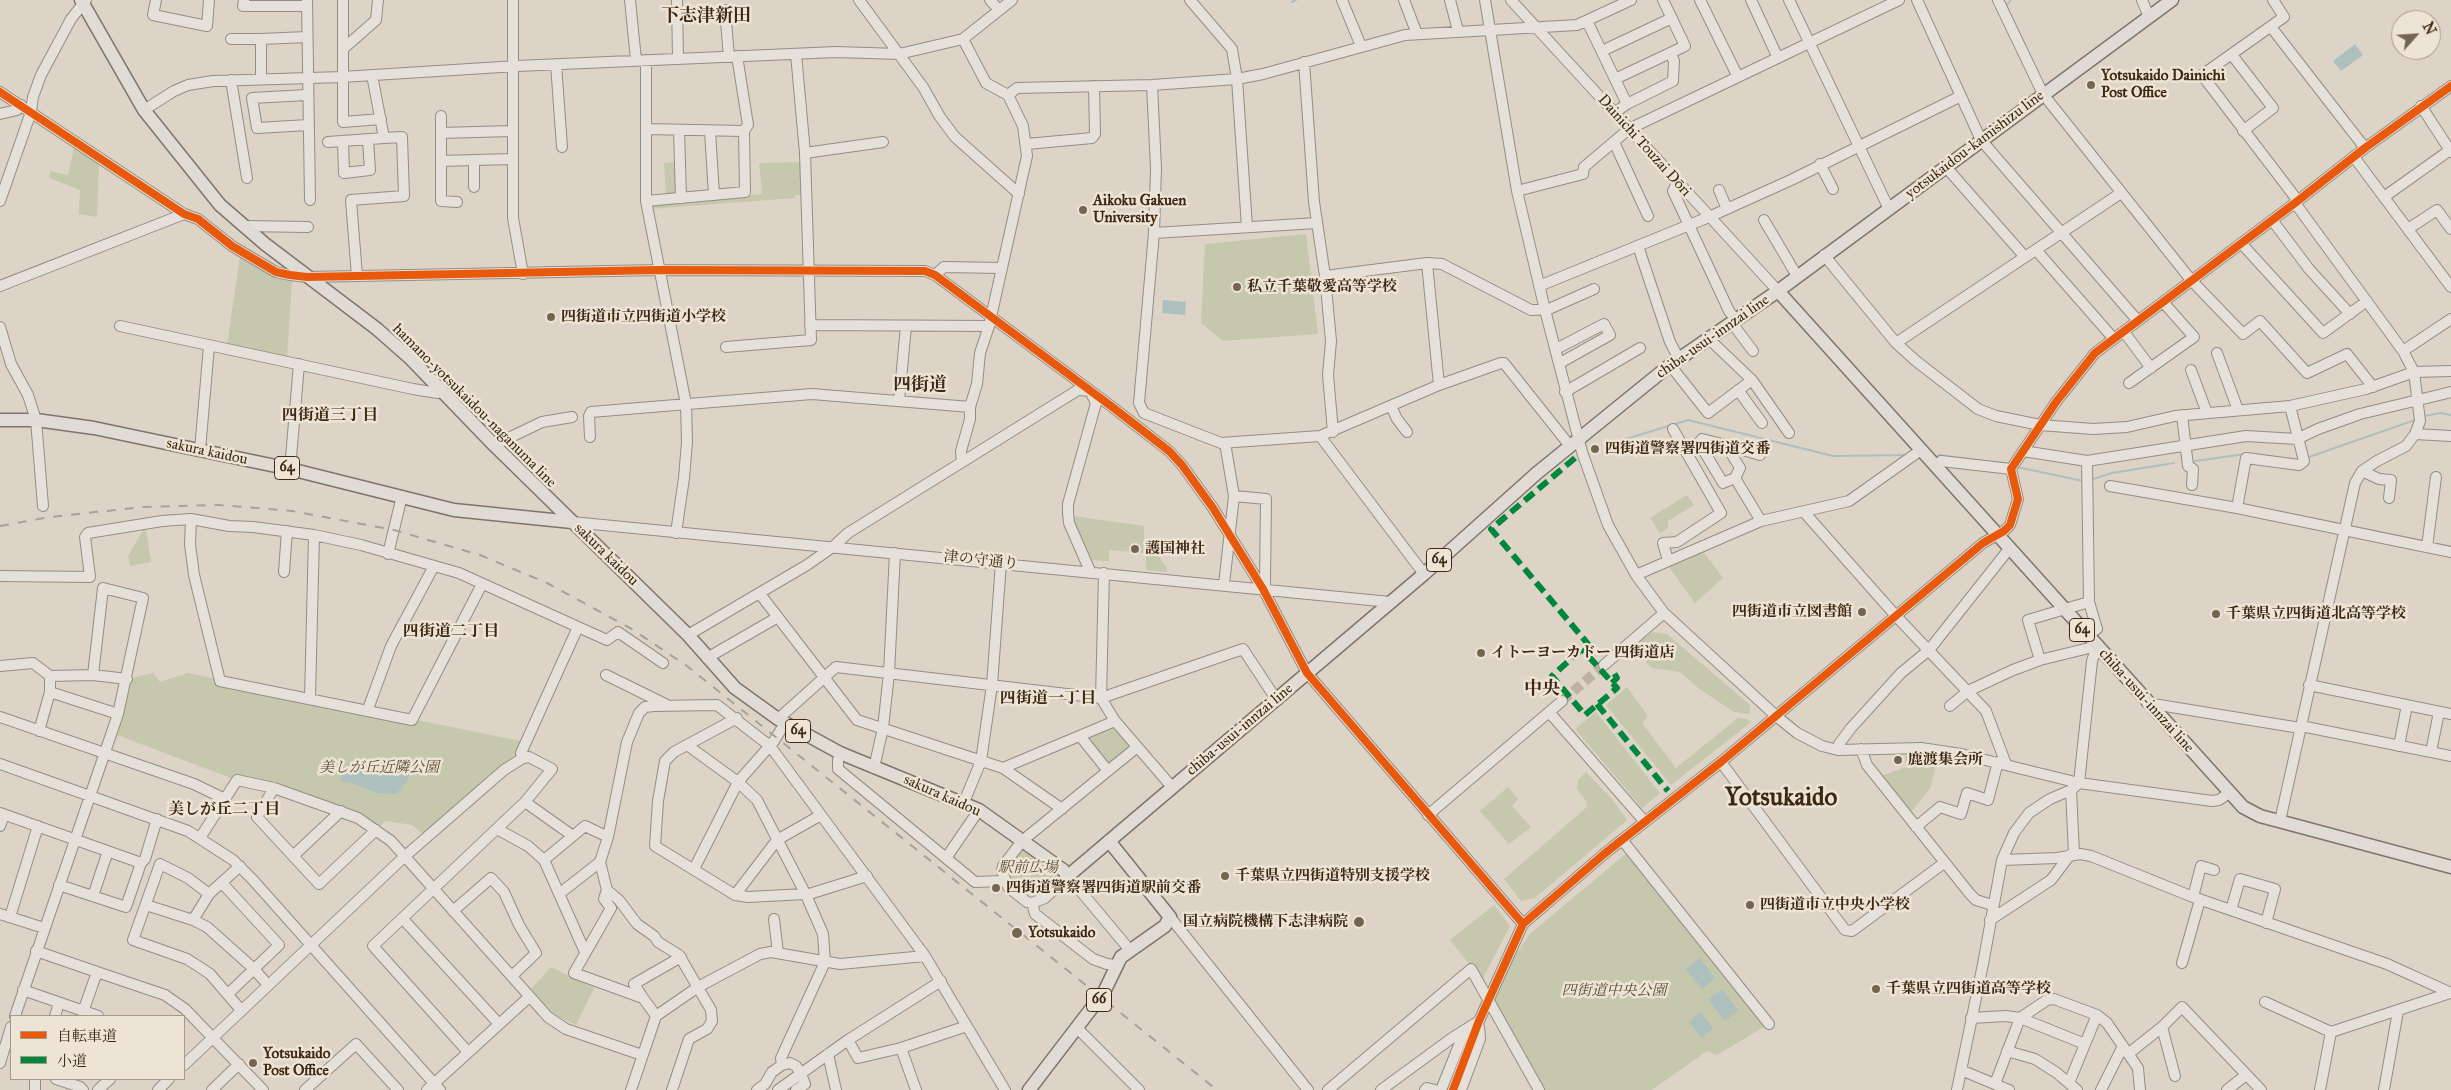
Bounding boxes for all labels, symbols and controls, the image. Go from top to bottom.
district label: 下志津新田 [661,6,751,28]
north arrow [2391,10,2441,60]
text: N [2419,20,2439,38]
place label: Yotsukaido Dainichi Post Office [2101,67,2225,102]
marker: Yotsukaido Dainichi Post Office [2085,79,2097,91]
street label: yotsukaidou-kamishizu line [1902,87,2048,203]
street label: Dainichi Touzai Dōri [1593,91,1695,201]
place label: Aikoku Gakuen University [1093,192,1186,227]
marker: Aikoku Gakuen University [1077,204,1089,216]
place label: 私立千葉敬愛高等学校 [1247,278,1397,296]
marker: 私立千葉敬愛高等学校 [1231,281,1243,293]
street label: chiba-usui-innzai line [1653,291,1773,383]
place label: 四街道市立四街道小学校 [561,308,726,326]
marker: 四街道市立四街道小学校 [545,311,557,323]
street label: hamano-yotsukaidou-naganuma line [388,320,560,492]
district label: 四街道 [893,375,947,397]
district label: 四街道三丁目 [282,406,378,426]
street label: sakura kaidou [165,435,249,469]
place label: 四街道警察署四街道交番 [1605,440,1770,458]
marker: 四街道警察署四街道交番 [1589,443,1601,455]
road number: 64 [274,456,300,479]
street label: sakura kaidou [570,520,642,590]
place label: 護国神社 [1145,540,1205,558]
marker: 護国神社 [1129,543,1141,555]
street label: 津の守通り [943,548,1019,574]
road number: 64 [1426,548,1452,572]
place label: 四街道市立図書館 [1732,603,1852,621]
place label: 千葉県立四街道北高等学校 [2226,605,2406,623]
marker: 四街道市立図書館 [1856,606,1868,618]
marker: 千葉県立四街道北高等学校 [2210,608,2222,620]
road number: 64 [2070,618,2094,642]
district label: 四街道二丁目 [403,622,499,642]
place label: イトーヨーカドー 四街道店 [1491,644,1674,662]
street label: chiba-usui-innzai line [2095,645,2197,757]
marker: イトーヨーカドー 四街道店 [1475,647,1487,659]
district label: 中央 [1524,679,1560,701]
street label: chiba-usui-innzai line [1183,680,1297,780]
district label: 四街道一丁目 [1000,689,1096,709]
road number: 64 [786,719,810,742]
place label: 鹿渡集会所 [1908,751,1983,769]
marker: 鹿渡集会所 [1892,754,1904,766]
park label: 美しが丘近隣公園 [319,759,439,777]
street label: sakura kaidou [901,771,983,821]
district label: Yotsukaido [1725,784,1837,814]
district label: 美しが丘二丁目 [168,800,280,820]
park label: 駅前広場 [998,859,1058,877]
place label: 千葉県立四街道特別支援学校 [1235,867,1430,885]
marker: 千葉県立四街道特別支援学校 [1219,870,1231,882]
place label: 四街道警察署四街道駅前交番 [1006,879,1201,897]
marker: 四街道警察署四街道駅前交番 [990,882,1002,894]
place label: 四街道市立中央小学校 [1760,896,1910,914]
marker: 四街道市立中央小学校 [1744,899,1756,911]
place label: 国立病院機構下志津病院 [1183,913,1348,931]
marker: 国立病院機構下志津病院 [1352,915,1366,929]
place label: Yotsukaido [1028,924,1096,942]
marker: Yotsukaido [1010,926,1024,940]
place label: 千葉県立四街道高等学校 [1886,980,2051,998]
park label: 四街道中央公園 [1562,982,1666,1000]
marker: 千葉県立四街道高等学校 [1870,983,1882,995]
road number: 66 [1086,988,1112,1012]
legend [10,1015,185,1080]
text: 自転車道 [57,1027,117,1045]
place label: Yotsukaido Post Office [263,1045,331,1080]
text: 小道 [57,1052,87,1070]
marker: Yotsukaido Post Office [247,1057,259,1069]

